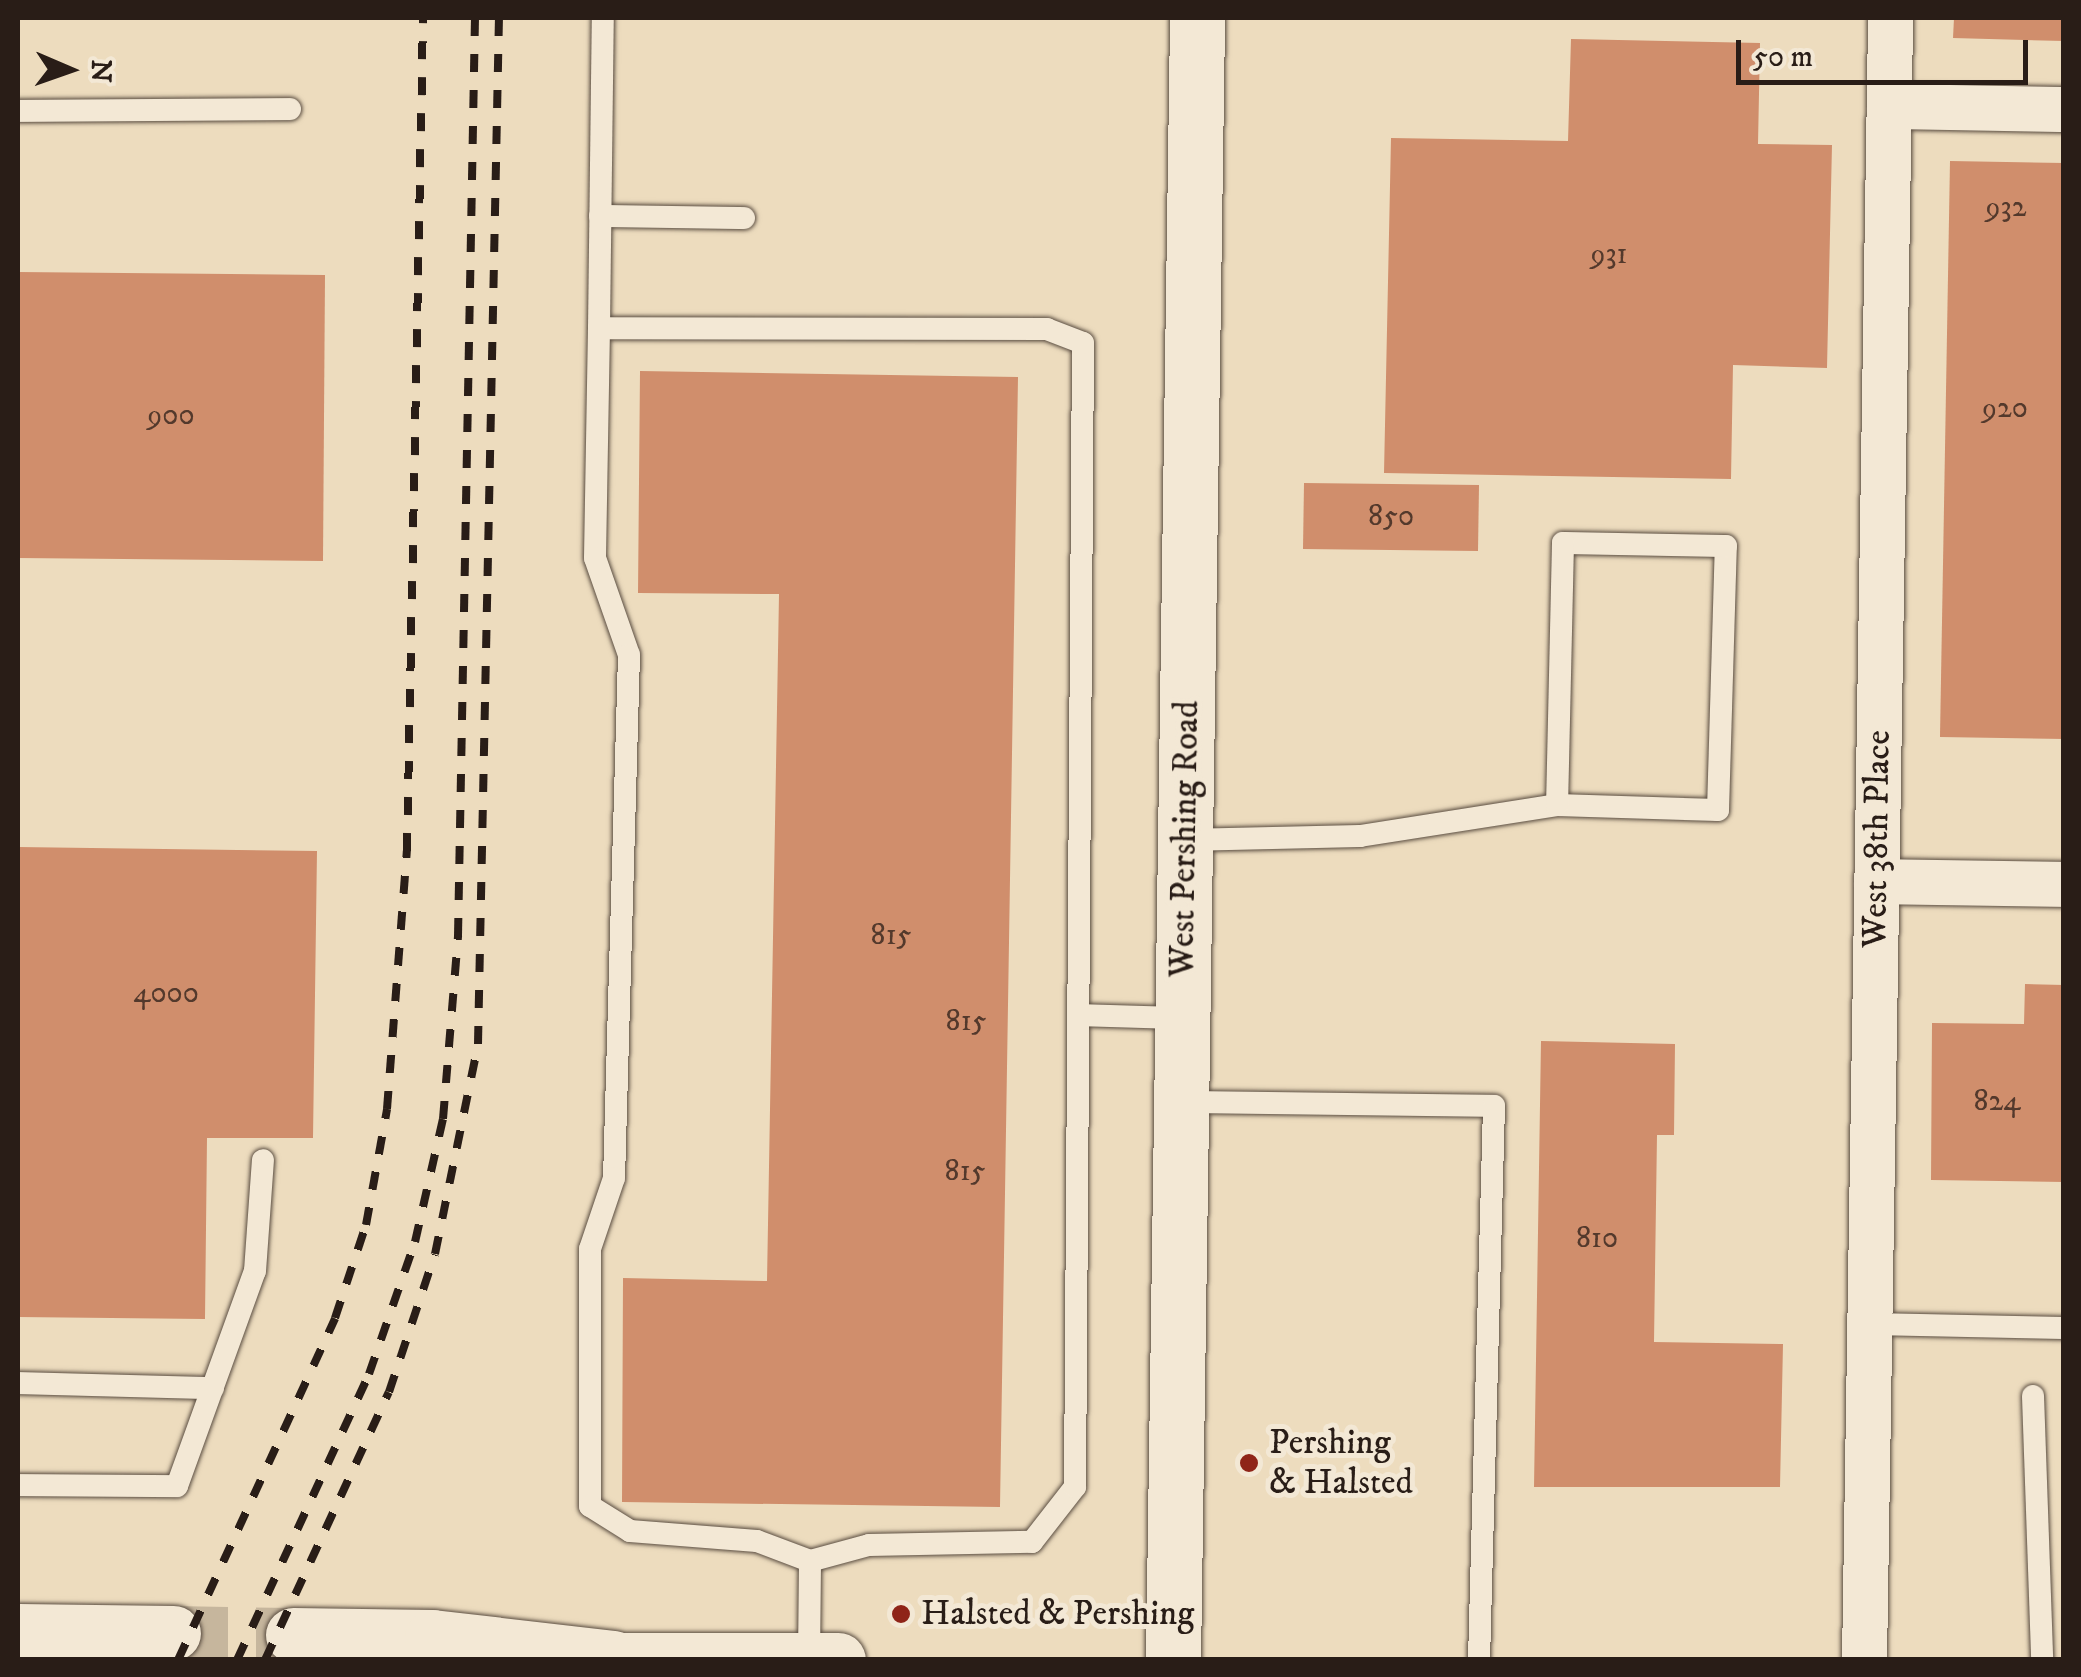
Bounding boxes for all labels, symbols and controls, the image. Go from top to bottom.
north arrow [20,20,120,120]
scale bar [1741,20,2034,82]
text: 50 m [1753,39,1813,76]
text: N [83,59,118,83]
house number: 932 [1986,190,2026,226]
house number: 931 [1590,237,1628,273]
house number: 920 [1982,391,2028,427]
house number: 900 [147,398,195,434]
house number: 850 [1368,499,1414,535]
street label: West Pershing Road [1162,700,1208,978]
street label: West 38th Place [1854,730,1900,948]
house number: 815 [871,918,911,954]
house number: 4000 [133,976,199,1012]
house number: 815 [946,1004,986,1040]
house number: 824 [1973,1084,2021,1120]
house number: 815 [945,1154,985,1190]
house number: 810 [1576,1221,1618,1257]
place label: Pershing & Halsted [1269,1422,1413,1504]
marker: Pershing & Halsted [1238,1452,1260,1474]
place label: Halsted & Pershing [921,1593,1194,1635]
marker: Halsted & Pershing [890,1603,912,1625]

